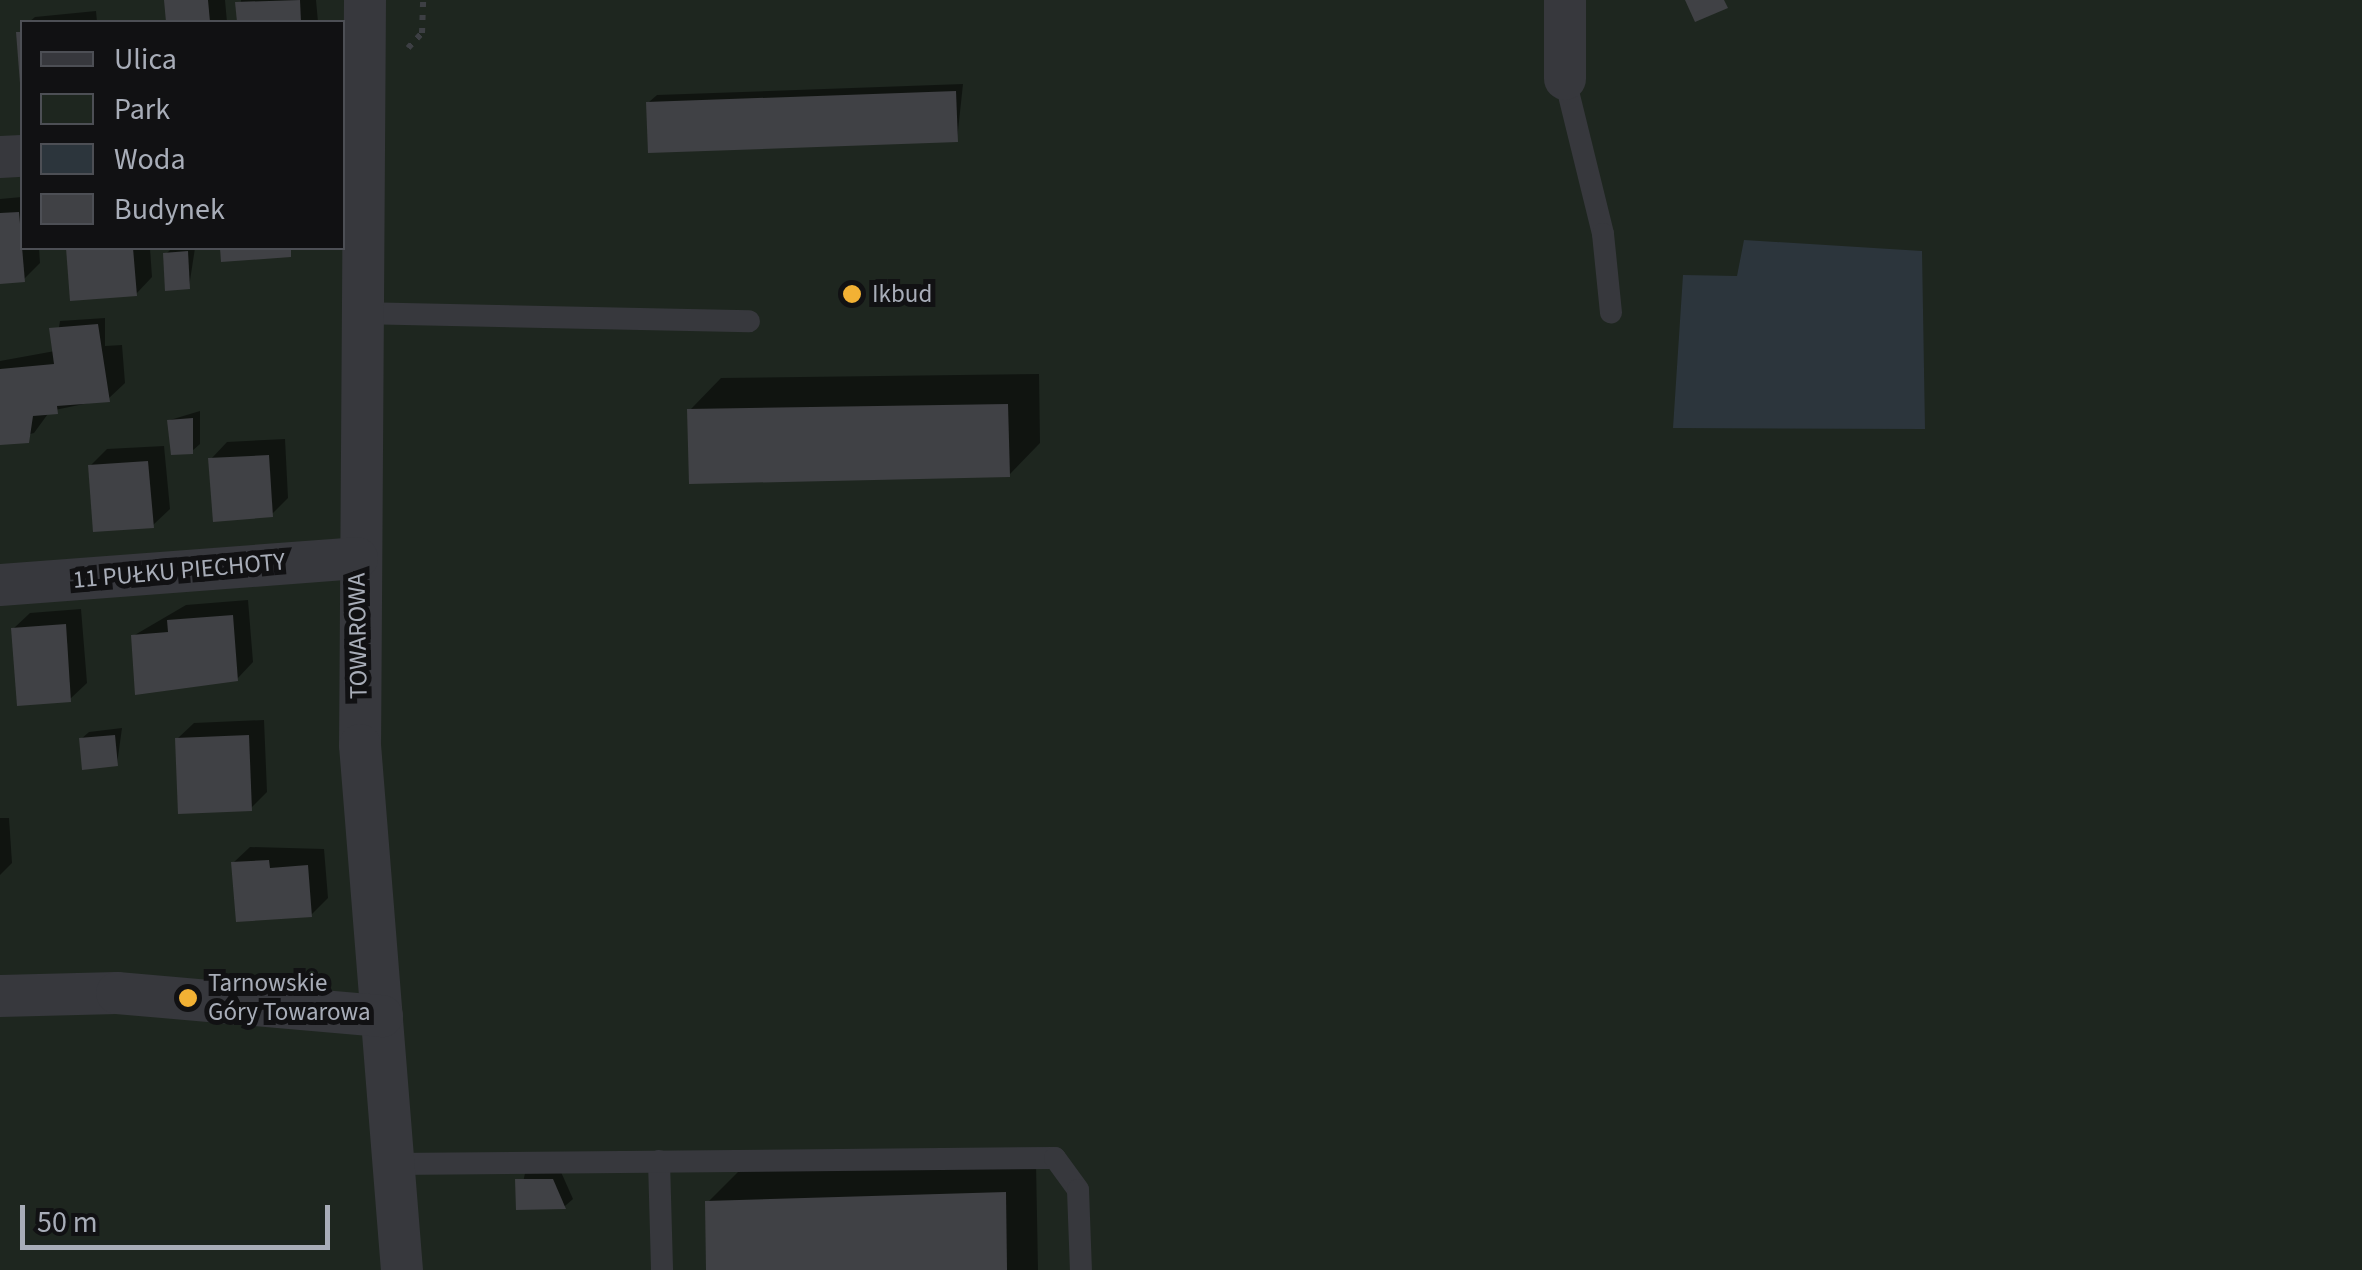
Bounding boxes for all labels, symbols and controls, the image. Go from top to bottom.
legend [20,20,345,250]
text: Ulica [114,38,177,81]
text: Park [114,88,170,131]
text: Woda [114,138,186,181]
text: Budynek [114,188,225,231]
place label: Ikbud [872,279,932,309]
marker: Ikbud [841,283,863,305]
street label: 11 PUŁKU PIECHOTY [71,547,287,595]
street label: TOWAROWA [342,573,374,699]
place label: Tarnowskie Góry Towarowa [208,969,371,1028]
marker: Tarnowskie Góry Towarowa [177,987,199,1009]
scale bar [25,1185,335,1247]
text: 50 m [37,1201,98,1244]

